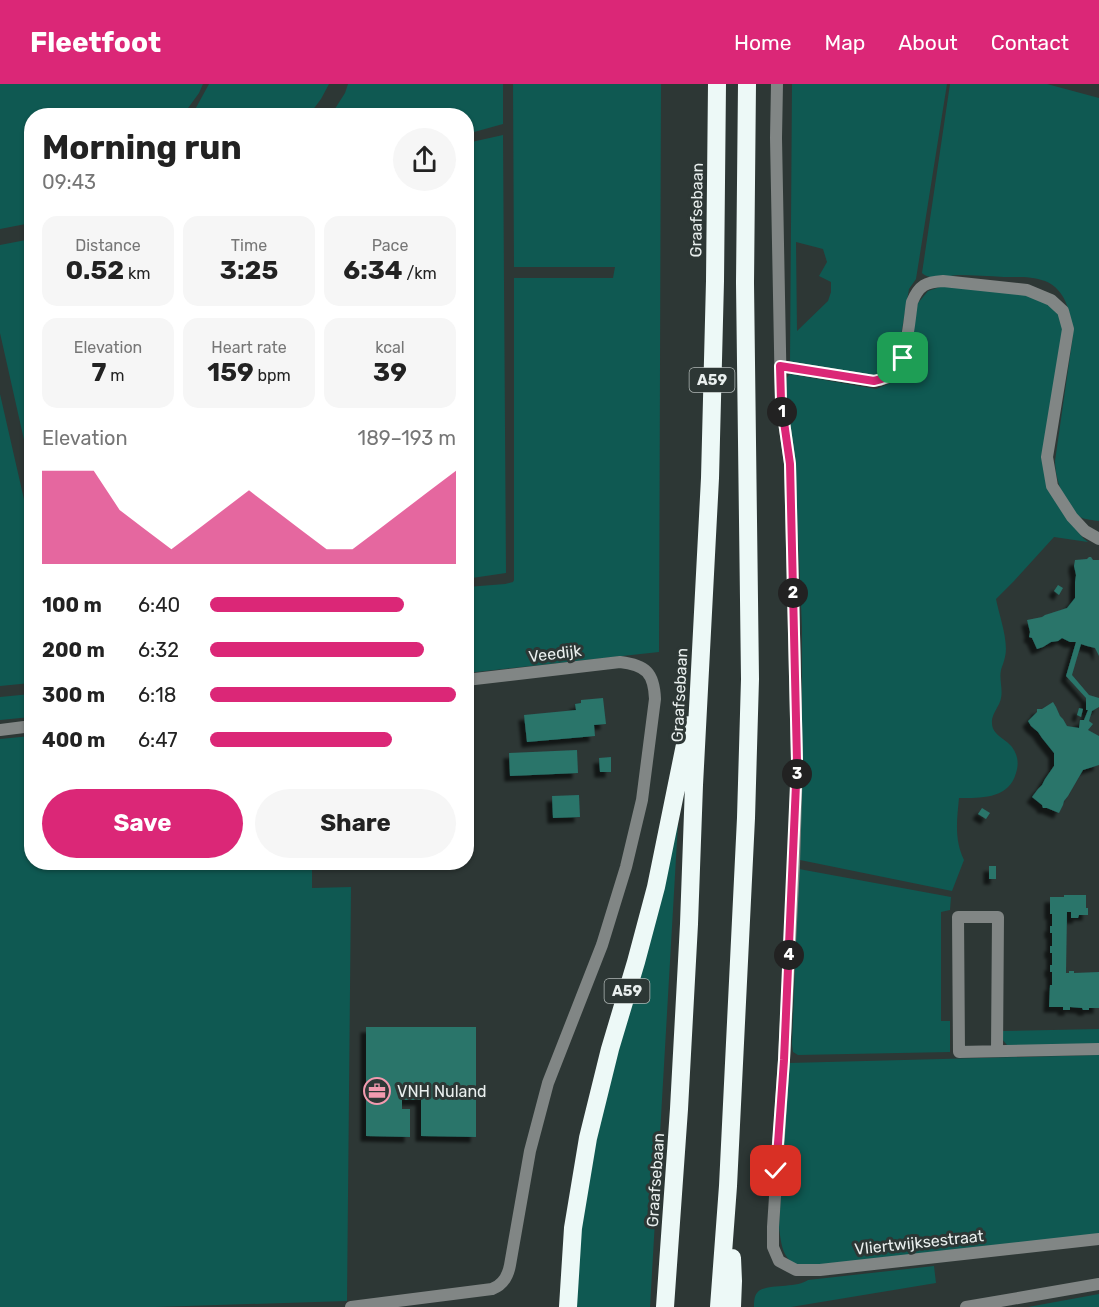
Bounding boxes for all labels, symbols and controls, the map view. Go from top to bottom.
text: Fleetfoot [30,26,161,59]
text: Home [734,30,791,55]
text: Map [824,30,865,55]
text: About [898,30,958,55]
text: Contact [991,30,1069,55]
text: Morning run [42,128,242,167]
button: share [393,128,456,191]
street label: Graafsebaan [686,163,707,257]
text: 09:43 [42,170,96,194]
text: Distance [75,236,141,255]
text: Time [231,236,267,255]
text: Pace [372,236,408,255]
text: 0.52 [66,255,124,286]
text: 3:25 [220,255,278,286]
text: 6:34 [343,255,403,286]
text: km [124,264,150,283]
text: /km [403,264,437,283]
pin [877,332,928,383]
text: Elevation [74,338,142,357]
text: Heart rate [211,338,287,357]
text: kcal [375,338,405,357]
icon: arrive [886,341,919,374]
text: 7 [91,357,106,388]
text: 159 [207,357,254,388]
text: 39 [373,357,407,388]
text: m [106,366,125,385]
text: bpm [254,366,291,385]
road number: A59 [690,368,734,392]
pin: 1 [767,397,797,427]
text: 1 [778,402,786,421]
text: Elevation [42,426,128,450]
text: 189–193 m [358,426,456,450]
pin: 2 [778,578,808,608]
text: 2 [788,583,798,602]
text: 100 m [42,593,102,617]
text: 6:40 [138,593,180,617]
text: 200 m [42,638,105,662]
text: 6:32 [138,638,179,662]
street label: Veedijk [527,641,583,666]
street label: Graafsebaan [668,647,691,743]
text: 300 m [42,683,105,707]
text: 6:18 [138,683,176,707]
text: 400 m [42,728,105,752]
text: 6:47 [138,728,178,752]
pin: 3 [782,759,812,789]
text: 3 [792,764,802,783]
button: Save [42,789,243,858]
button: Share [255,789,456,858]
pin: 4 [774,940,804,970]
text: 4 [784,945,794,964]
road number: A59 [604,979,650,1003]
office icon: VNH Nuland [362,1076,392,1106]
place label: VNH Nuland [397,1082,487,1101]
street label: Graafsebaan [643,1132,668,1228]
pin [750,1145,801,1196]
icon: check [759,1154,792,1187]
street label: Vliertwijksestraat [854,1226,985,1259]

